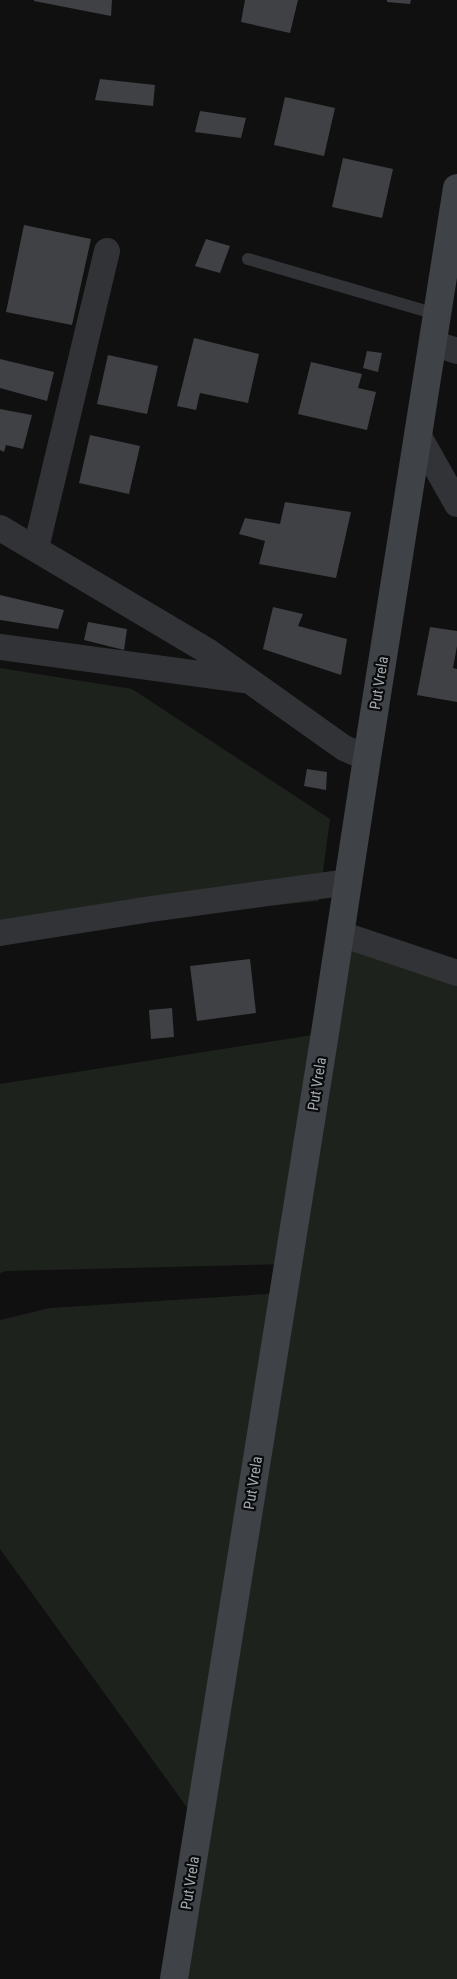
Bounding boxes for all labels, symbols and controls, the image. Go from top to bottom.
street label: Put Vrela [366,655,392,711]
street label: Put Vrela [304,1056,330,1112]
street label: Put Vrela [240,1455,266,1511]
street label: Put Vrela [177,1855,203,1911]

